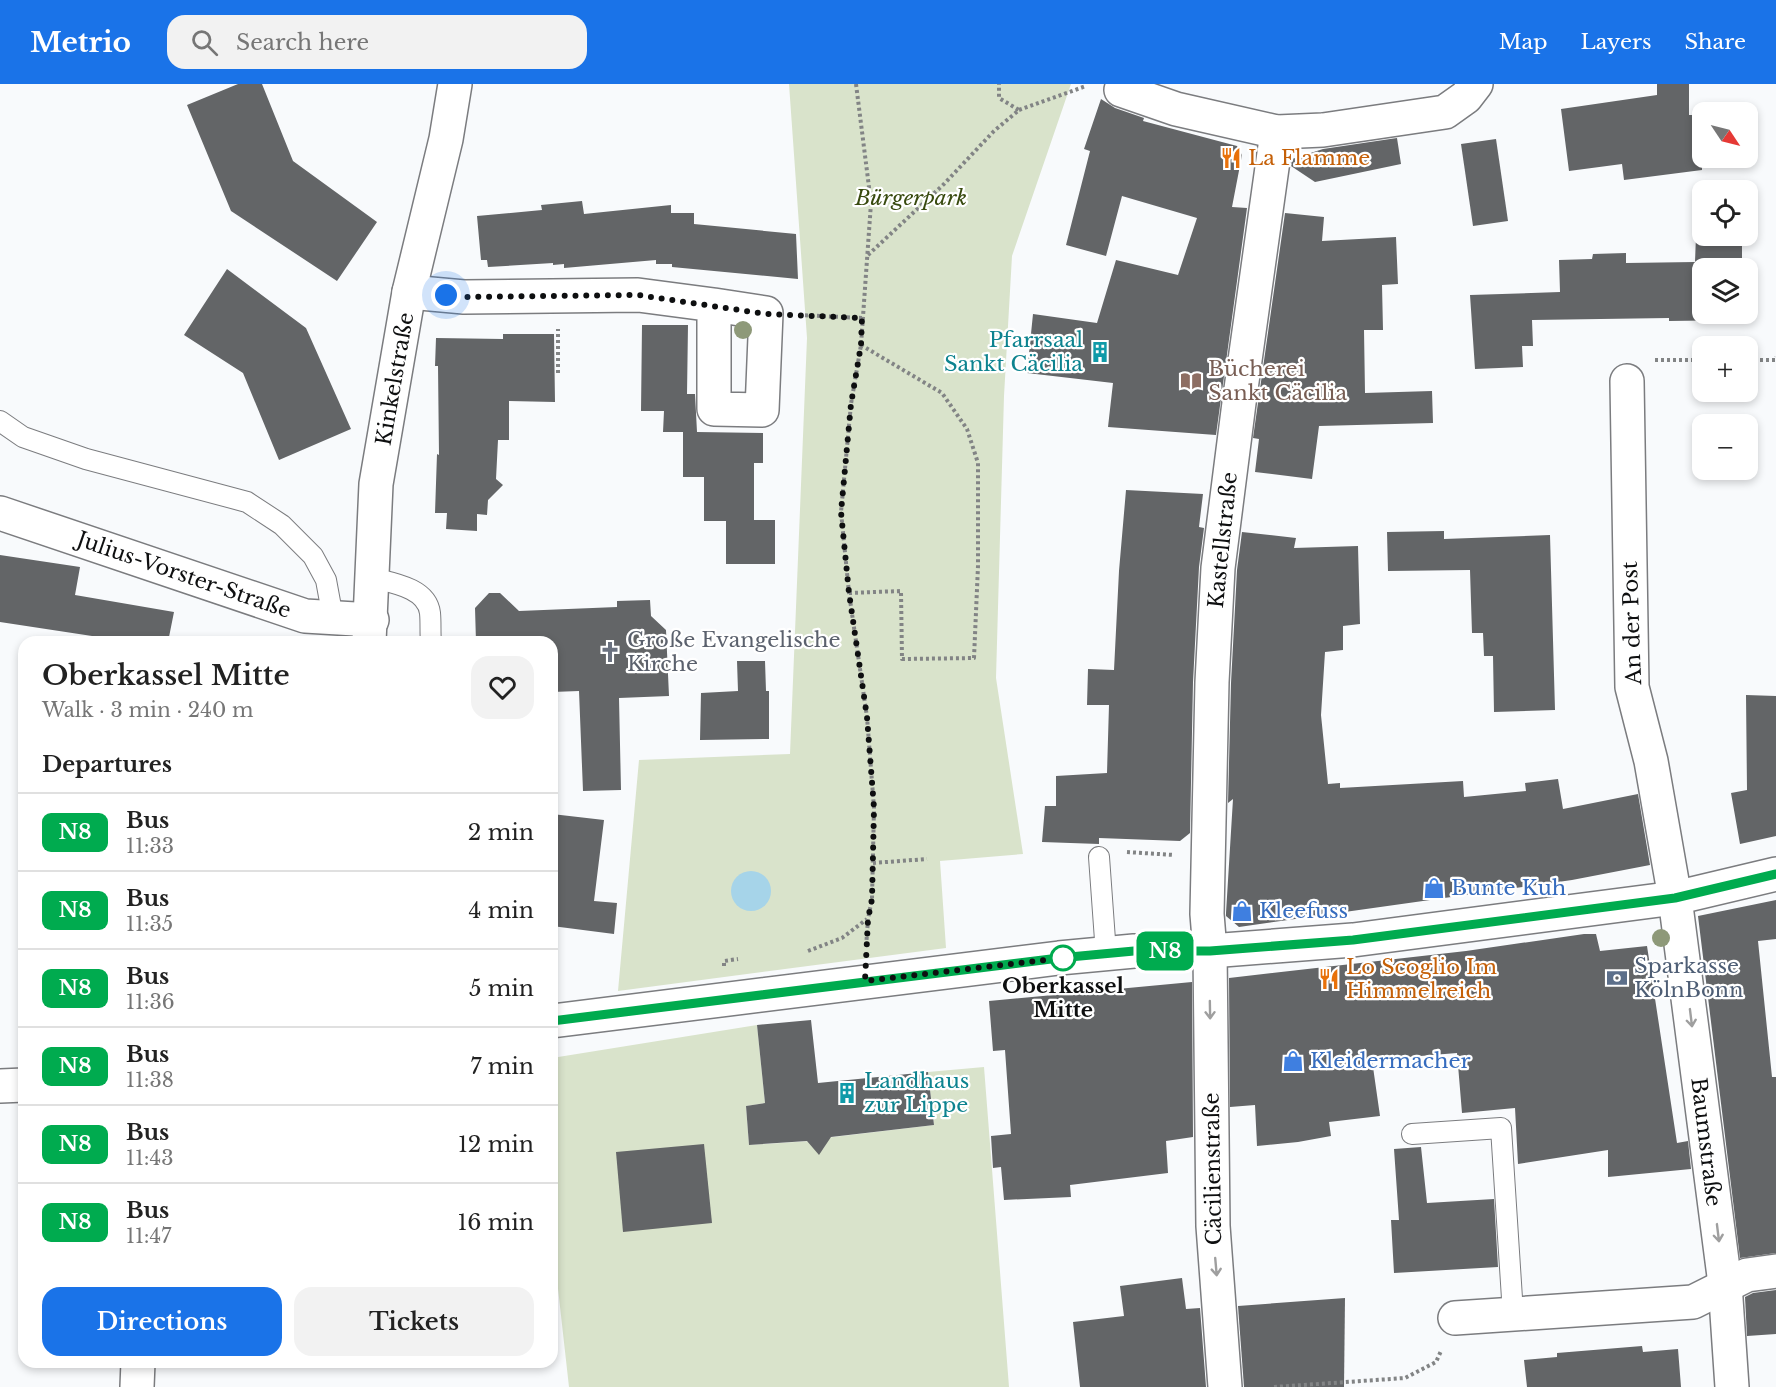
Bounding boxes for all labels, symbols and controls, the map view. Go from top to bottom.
search box [167,15,587,69]
text: Metrio [30,25,131,60]
icon: search [188,26,221,59]
text: Search here [236,29,369,56]
text: Map [1499,29,1548,55]
text: Layers [1581,29,1652,55]
text: Share [1685,29,1746,55]
north arrow [1692,102,1758,168]
map controls [1692,102,1758,480]
place label: La Flamme [1248,145,1370,171]
restaurant icon: La Flamme [1219,146,1243,170]
button: locate [1692,180,1758,246]
park label: Bürgerpark [854,185,967,211]
button: layers [1692,258,1758,324]
your location [431,280,461,310]
street label: Kinkelstraße [371,311,419,447]
place label: Pfarrsaal Sankt Cäcilia [944,327,1083,377]
button: + [1692,336,1758,402]
building icon: Pfarrsaal Sankt Cäcilia [1088,340,1112,364]
place label: Bücherei Sankt Cäcilia [1208,356,1347,406]
library icon: Bücherei Sankt Cäcilia [1179,369,1203,393]
button: − [1692,414,1758,480]
street label: Kastellstraße [1203,471,1243,609]
street label: Julius-Vorster-Straße [71,525,294,624]
street label: An der Post [1617,561,1647,686]
place label: Große Evangelische Kirche [627,627,841,677]
church icon: Große Evangelische Kirche [598,640,622,664]
button: heart [471,656,534,719]
text: Oberkassel Mitte [42,658,290,693]
text: Walk · 3 min · 240 m [42,698,253,722]
text: Departures [42,751,172,778]
text: Bus [126,807,169,834]
text: N8 [58,819,92,845]
text: 2 min [468,819,534,846]
text: 11:33 [126,834,174,858]
place label: Bunte Kuh [1451,875,1566,901]
shop icon: Bunte Kuh [1422,876,1446,900]
text: Bus [126,885,169,912]
text: N8 [58,897,92,923]
text: 4 min [469,897,534,924]
place label: Kleefuss [1259,898,1348,924]
shop icon: Kleefuss [1230,899,1254,923]
text: 11:35 [126,912,173,936]
line badge: N8 [1138,932,1192,970]
text: N8 [1148,938,1182,964]
marker: Oberkassel Mitte [1050,945,1076,971]
place label: Sparkasse KölnBonn [1634,953,1744,1003]
place label: Lo Scoglio Im Himmelreich [1346,954,1498,1004]
text: Bus [126,963,169,990]
bank icon: Sparkasse KölnBonn [1605,966,1629,990]
restaurant icon: Lo Scoglio Im Himmelreich [1317,967,1341,991]
place label: Oberkassel Mitte [1002,973,1125,1023]
text: N8 [58,975,92,1001]
text: 5 min [469,975,534,1002]
text: 11:36 [126,990,175,1014]
one-way arrow [1204,999,1216,1019]
one-way arrow [1685,1008,1696,1028]
text: Bus [126,1041,169,1068]
place label: Kleidermacher [1310,1048,1471,1074]
shop icon: Kleidermacher [1281,1049,1305,1073]
text: N8 [58,1053,92,1079]
text: 7 min [470,1053,534,1080]
text: 11:38 [126,1068,174,1092]
place label: Landhaus zur Lippe [864,1068,969,1118]
street label: Baumstraße [1685,1076,1727,1208]
building icon: Landhaus zur Lippe [835,1081,859,1105]
street label: Cäcilienstraße [1199,1092,1227,1246]
text: Bus [126,1119,169,1146]
text: N8 [58,1131,92,1157]
text: 12 min [458,1131,534,1158]
text: 11:43 [126,1146,174,1170]
text: Bus [126,1197,169,1224]
text: N8 [58,1209,92,1235]
text: 16 min [457,1209,534,1236]
one-way arrow [1712,1222,1723,1242]
text: 11:47 [126,1224,171,1248]
one-way arrow [1211,1257,1222,1277]
button: Directions [42,1287,282,1356]
button: Tickets [294,1287,534,1356]

